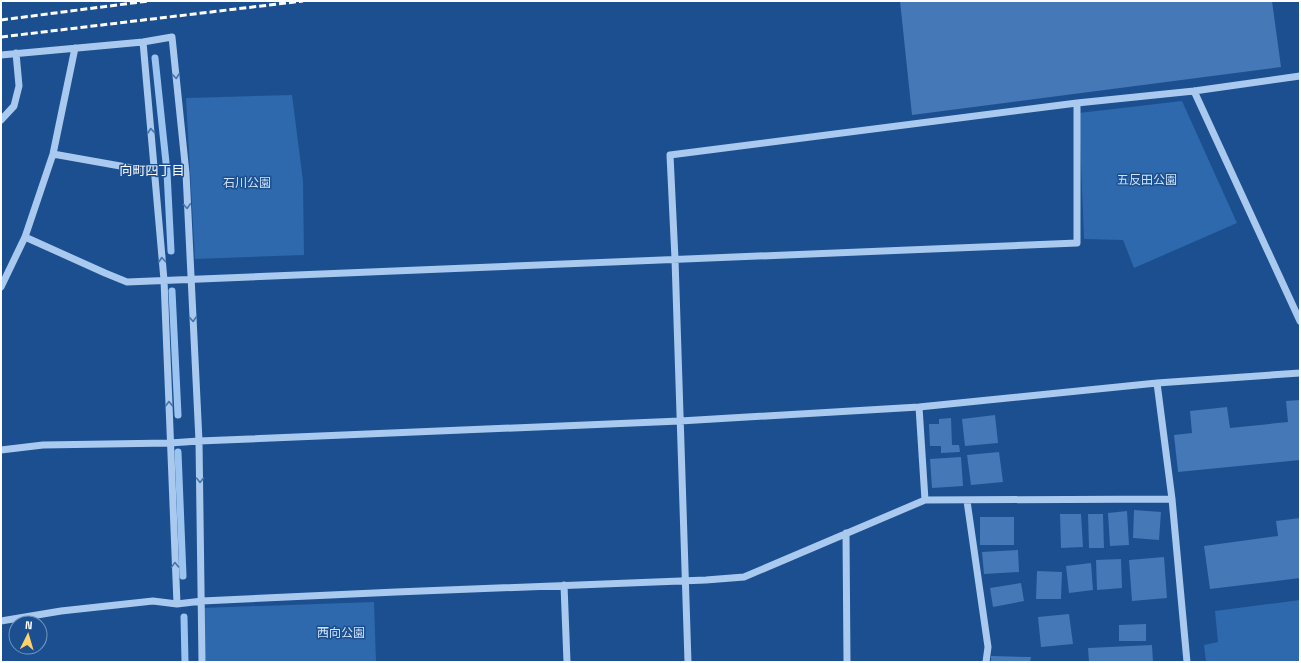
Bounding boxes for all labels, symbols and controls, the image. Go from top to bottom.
one-way arrow [171,73,180,79]
one-way arrow [146,128,155,134]
district label: 向町四丁目 [119,162,185,179]
park label: 五反田公園 [1117,172,1177,188]
park label: 石川公園 [223,175,271,191]
one-way arrow [183,203,192,209]
one-way arrow [158,257,167,263]
one-way arrow [189,316,198,322]
one-way arrow [165,401,173,407]
one-way arrow [196,477,204,483]
one-way arrow [171,562,179,568]
north arrow [8,615,48,655]
text: N [25,618,33,632]
park label: 西向公園 [317,625,365,641]

